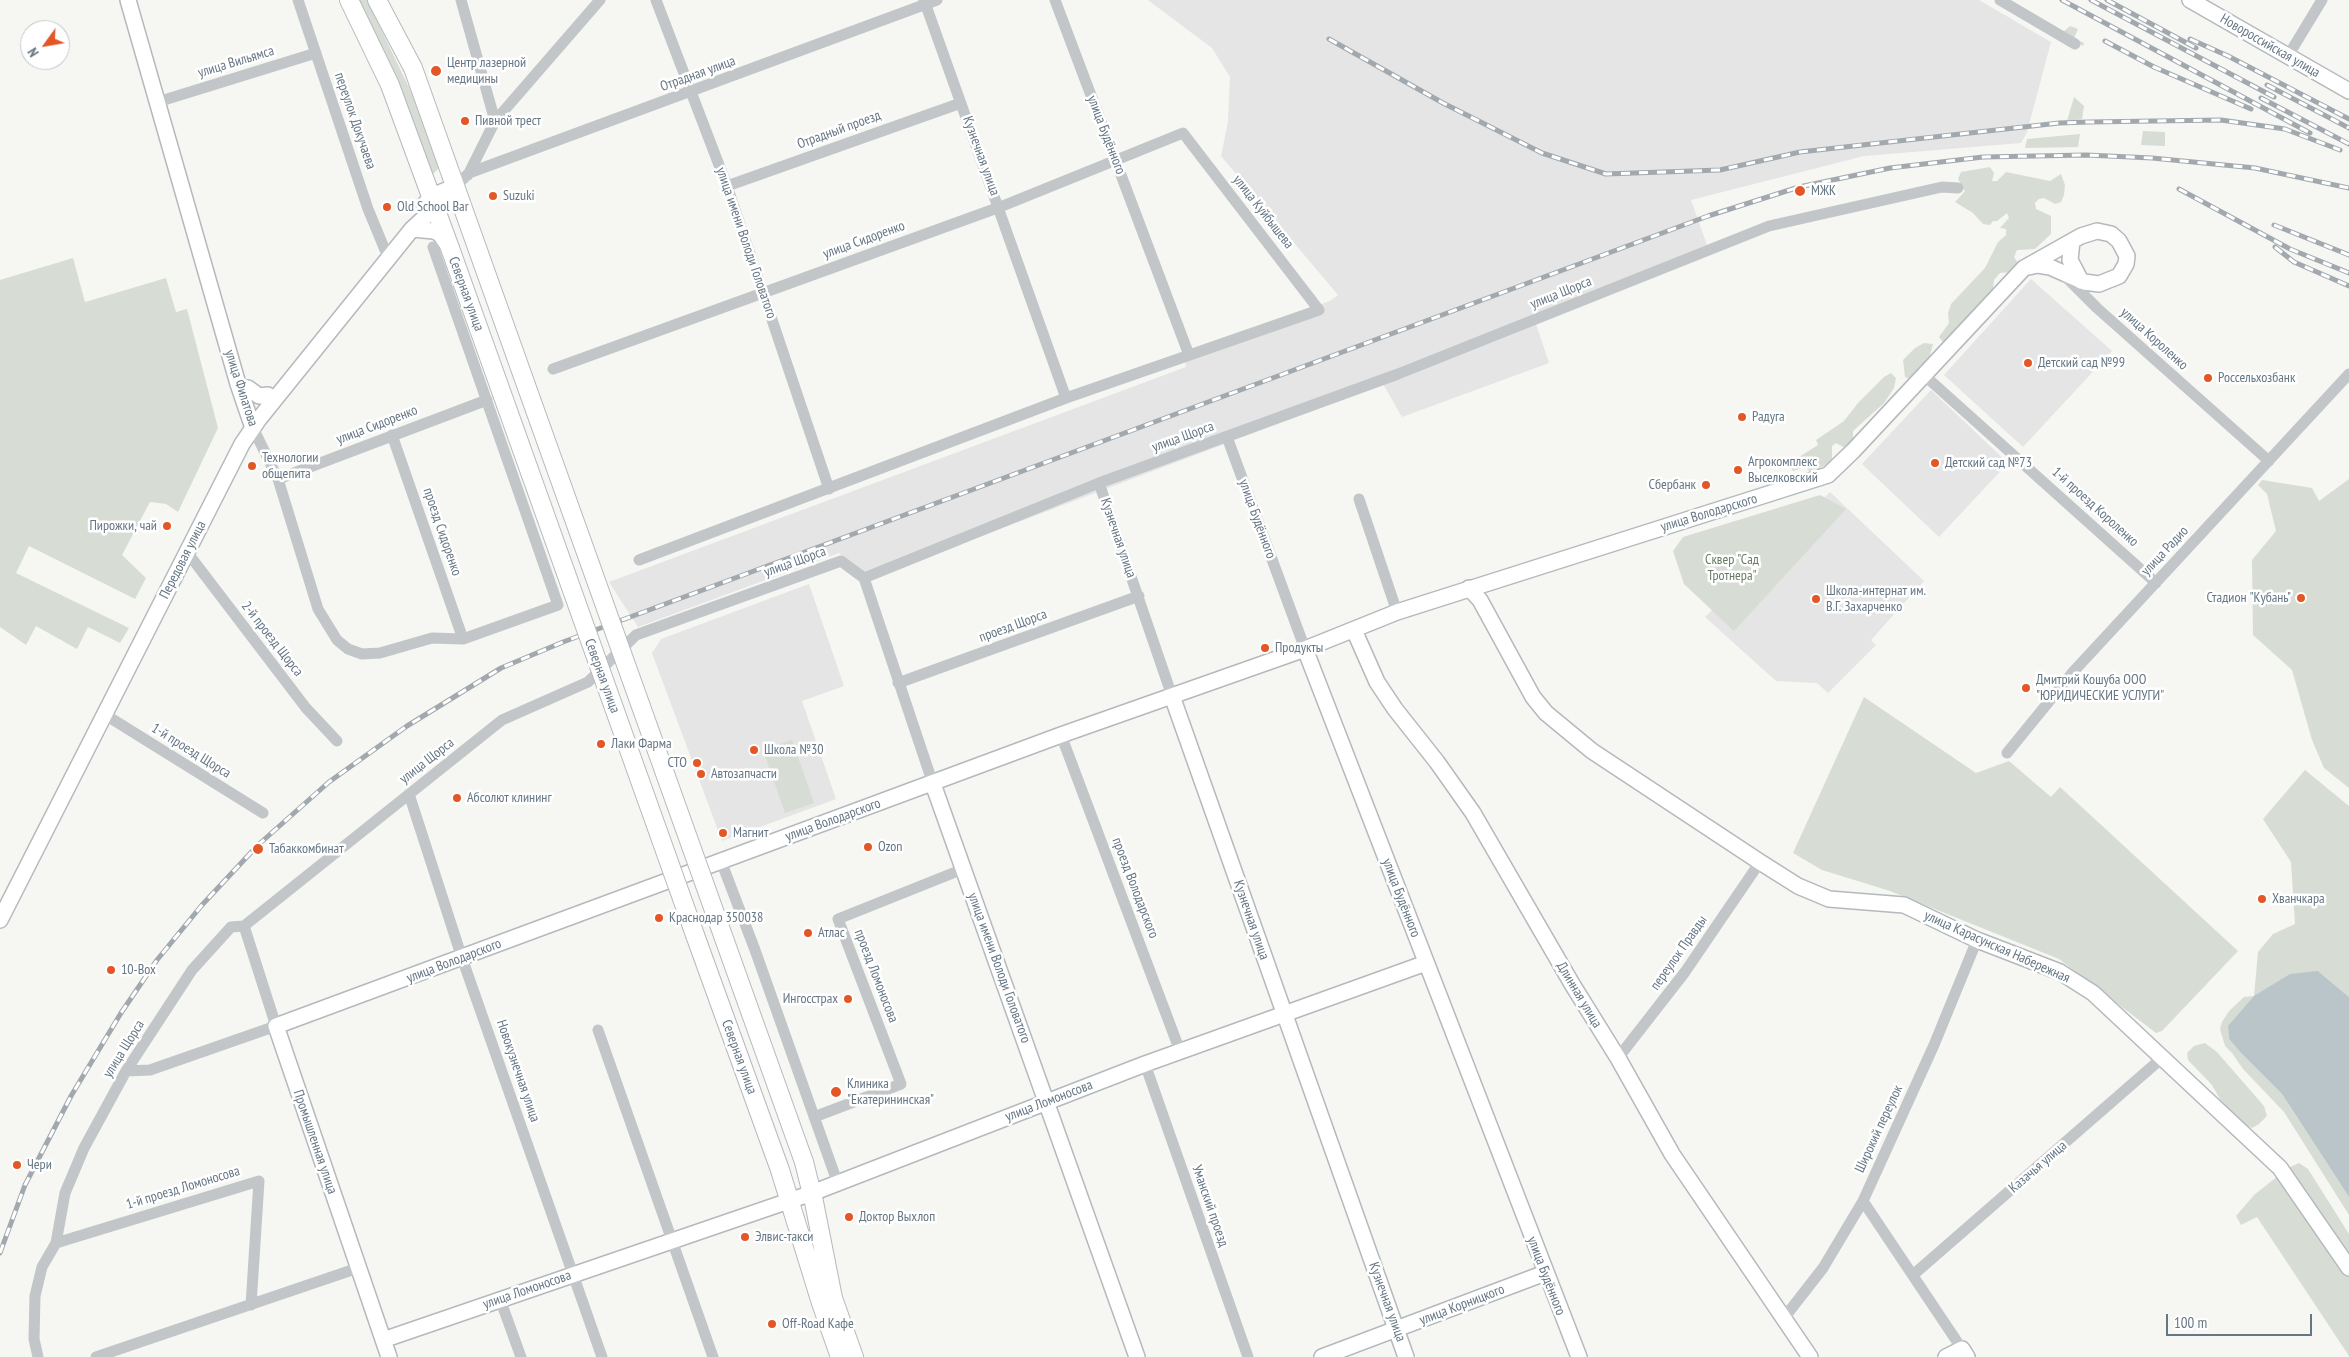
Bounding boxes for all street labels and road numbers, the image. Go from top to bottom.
street label: Новороссийская улица [2217,11,2323,81]
street label: улица Вильямса [196,42,276,82]
street label: Отрадная улица [658,53,738,95]
street label: переулок Докучаева [331,71,379,171]
street label: улица Будённого [1083,93,1129,177]
street label: Отрадный проезд [795,107,883,153]
street label: Кузнечная улица [959,114,1003,198]
street label: улица имени Володи Головатого [712,165,780,321]
street label: улица Куйбышева [1229,172,1297,252]
street label: улица Сидоренко [821,217,907,263]
street label: Северная улица [445,254,487,334]
street label: улица Щорса [1528,273,1594,313]
street label: улица Короленко [2117,304,2191,374]
street label: улица Филатова [221,348,261,428]
street label: улица Сидоренко [334,402,420,448]
street label: улица Щорса [1150,418,1216,456]
street label: 1-й проезд Короленко [2048,464,2142,550]
street label: улица Будённого [1235,477,1279,561]
street label: проезд Сидоренко [419,486,465,578]
street label: улица Володарского [1659,490,1759,536]
street label: Кузнечная улица [1097,496,1139,580]
street label: Передовая улица [156,518,210,602]
street label: улица Радио [2138,523,2192,579]
street label: улица Щорса [762,543,828,581]
street label: 2-й проезд Щорса [238,598,306,680]
street label: проезд Щорса [977,606,1049,646]
street label: Северная улица [581,636,623,716]
street label: 1-й проезд Щорса [148,720,234,782]
street label: улица Щорса [396,735,458,787]
street label: улица Володарского [783,795,883,845]
street label: проезд Володарского [1108,835,1162,941]
street label: улица Будённого [1378,856,1424,940]
street label: Кузнечная улица [1230,878,1272,962]
street label: улица имени Володи Головатого [964,890,1034,1046]
street label: улица Карасунская Набережная [1922,907,2072,987]
street label: переулок Правды [1647,913,1711,993]
street label: проезд Ломоносова [850,927,902,1025]
street label: улица Володарского [404,935,504,987]
street label: Длинная улица [1553,959,1605,1031]
street label: улица Щорса [100,1017,148,1081]
street label: Северная улица [718,1017,760,1097]
street label: Новокузнечная улица [493,1018,543,1124]
street label: улица Ломоносова [1003,1077,1095,1125]
street label: Широкий переулок [1851,1083,1907,1175]
street label: Промышленная улица [289,1088,341,1196]
street label: Казачья улица [2006,1137,2070,1197]
street label: 1-й проезд Ломоносова [124,1163,242,1213]
street label: Уманский проезд [1188,1163,1232,1249]
street label: улица Будённого [1523,1234,1569,1318]
street label: Кузнечная улица [1365,1260,1409,1344]
street label: улица Ломоносова [481,1267,573,1313]
street label: улица Корницкого [1417,1281,1507,1329]

